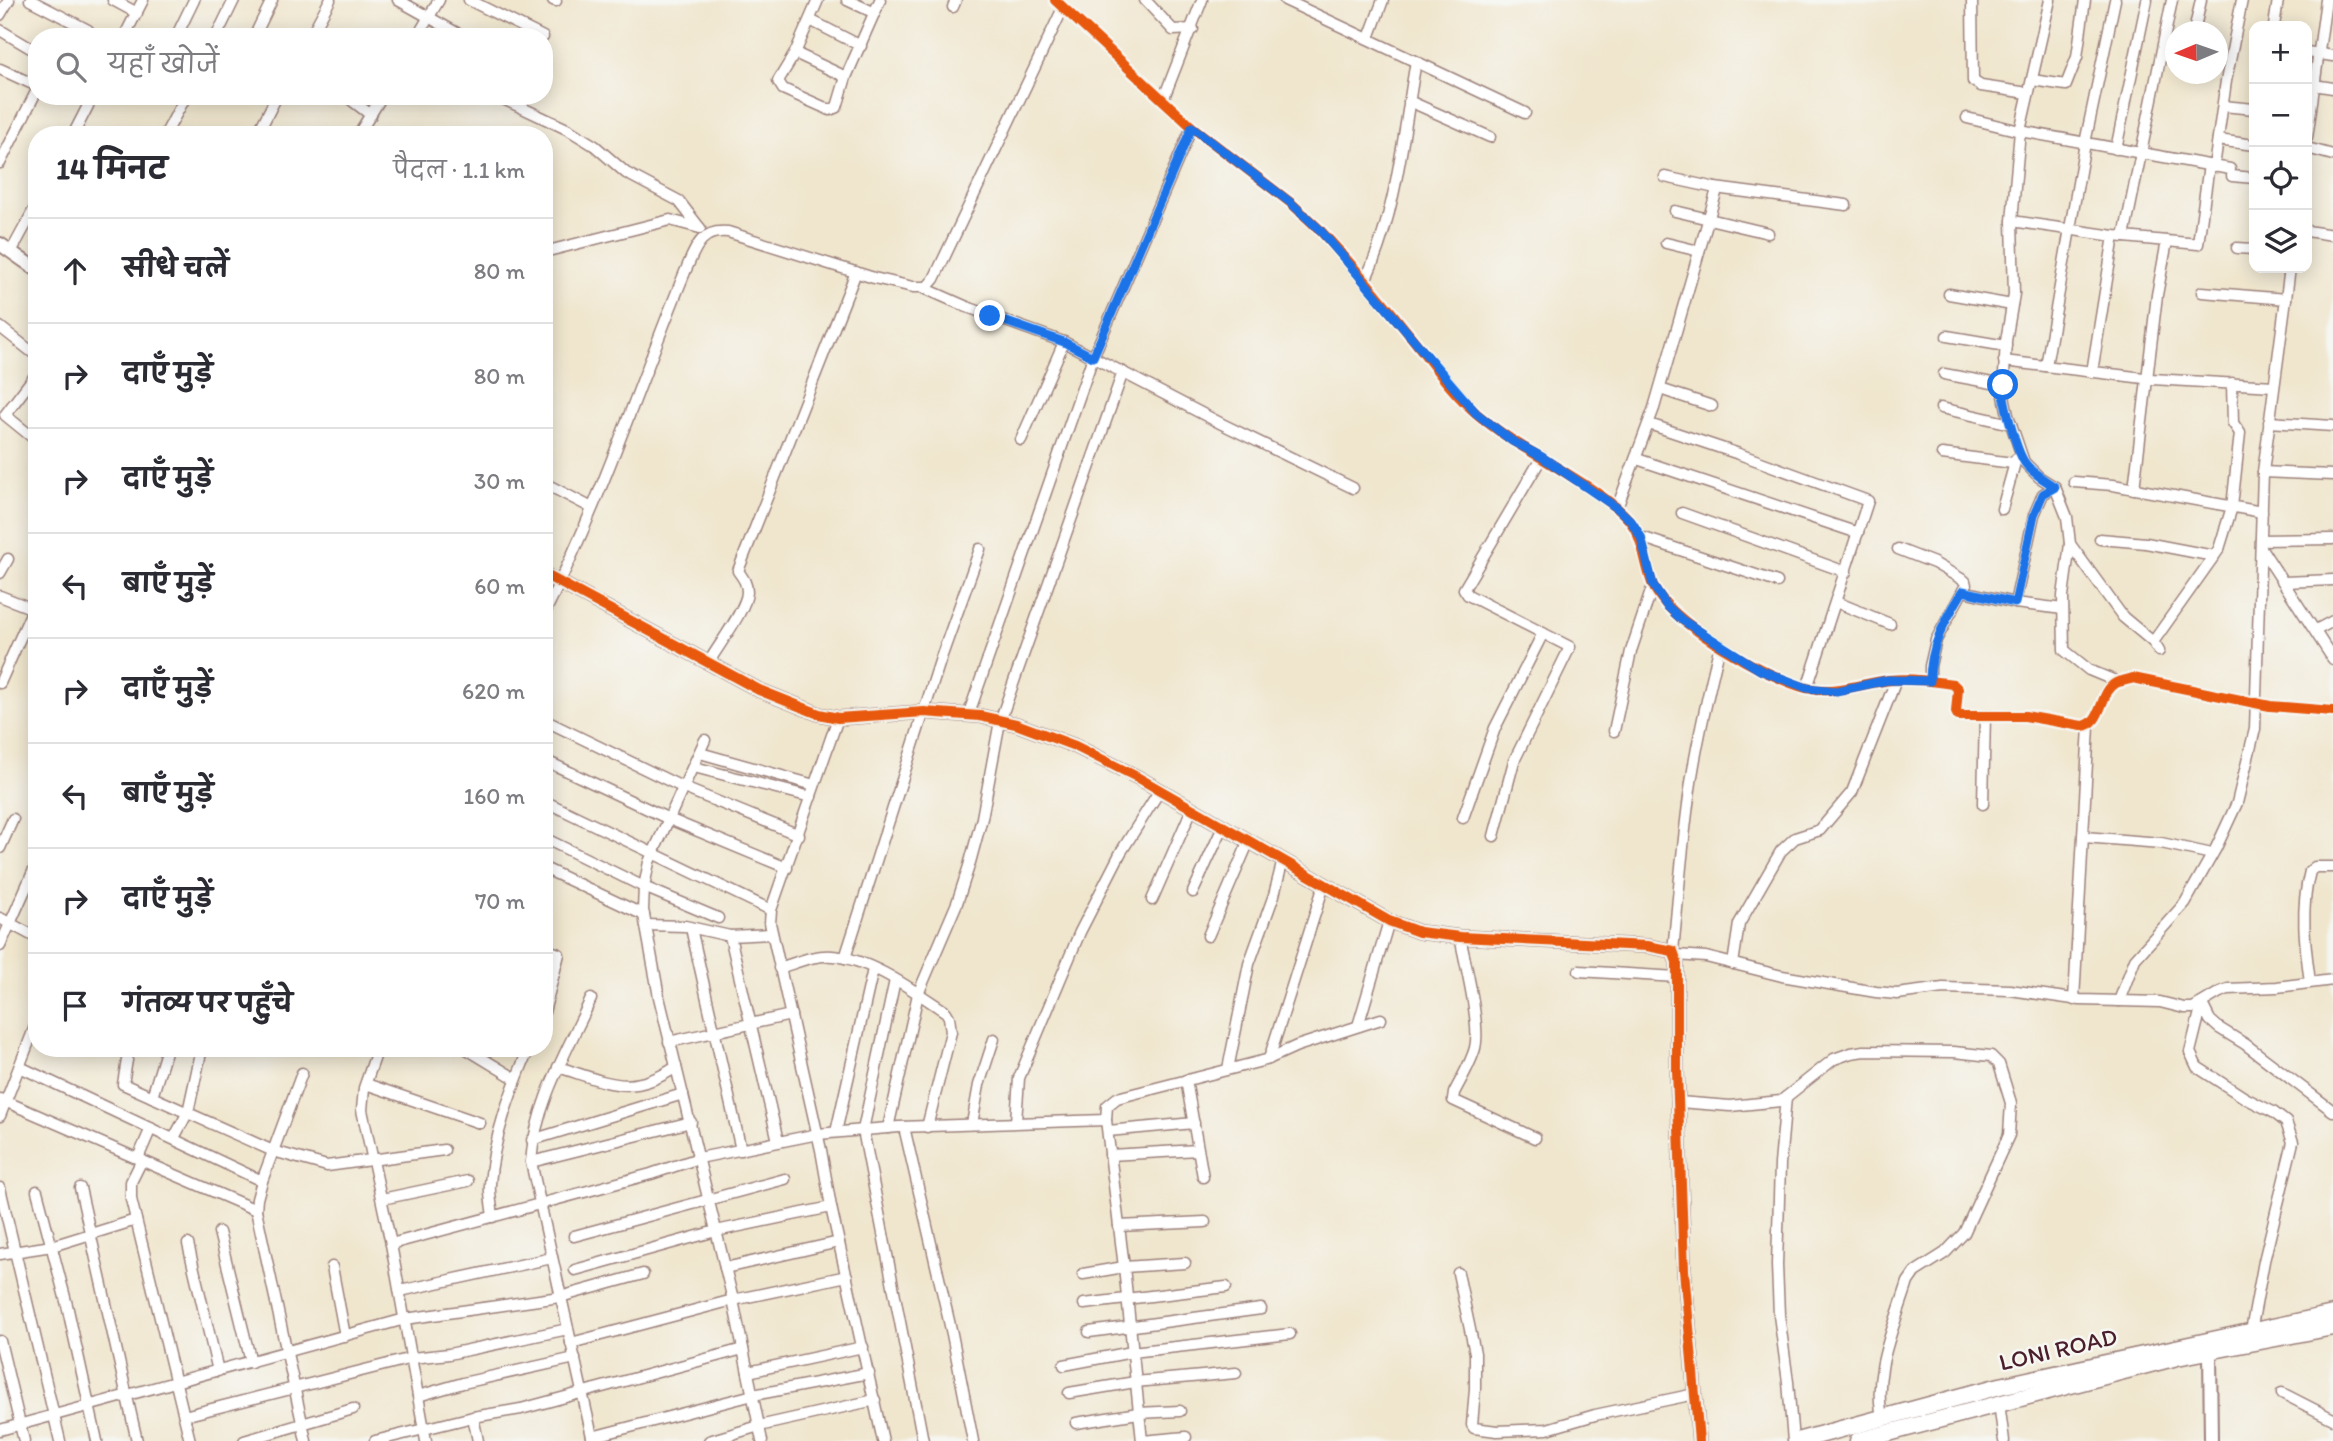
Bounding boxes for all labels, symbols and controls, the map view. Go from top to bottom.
north arrow [2165,21,2228,84]
map controls [2249,21,2312,273]
button: + [2249,21,2312,84]
search box [28,28,553,105]
icon: search [52,48,90,86]
text: यहाँ खोजें [108,48,219,80]
button: − [2249,84,2312,147]
button: locate [2249,147,2312,210]
text: 14 मिनट [56,150,168,187]
text: पैदल · 1.1 km [393,156,525,184]
button: layers [2249,210,2312,273]
icon: ahead [56,252,94,290]
text: सीधे चलें [123,252,229,284]
text: 80 m [474,257,525,285]
route end [974,300,1005,331]
icon: right [56,357,94,395]
text: दाएँ मुड़ें [123,357,213,389]
text: 80 m [474,362,525,390]
route start [1987,369,2018,400]
icon: right [56,462,94,500]
text: दाएँ मुड़ें [123,462,213,494]
text: 30 m [474,467,525,495]
icon: left [56,567,94,605]
text: बाएँ मुड़ें [123,567,213,599]
text: 60 m [474,572,525,600]
icon: right [56,672,94,710]
text: दाएँ मुड़ें [123,672,213,704]
text: 620 m [462,677,525,705]
icon: left [56,777,94,815]
text: बाएँ मुड़ें [123,777,213,809]
text: 160 m [463,782,525,810]
icon: right [56,882,94,920]
text: दाएँ मुड़ें [123,882,213,914]
text: 70 m [475,887,525,915]
icon: arrive [56,987,94,1025]
text: गंतव्य पर पहुँचे [123,987,293,1019]
street label: LONI ROAD [1996,1321,2120,1377]

